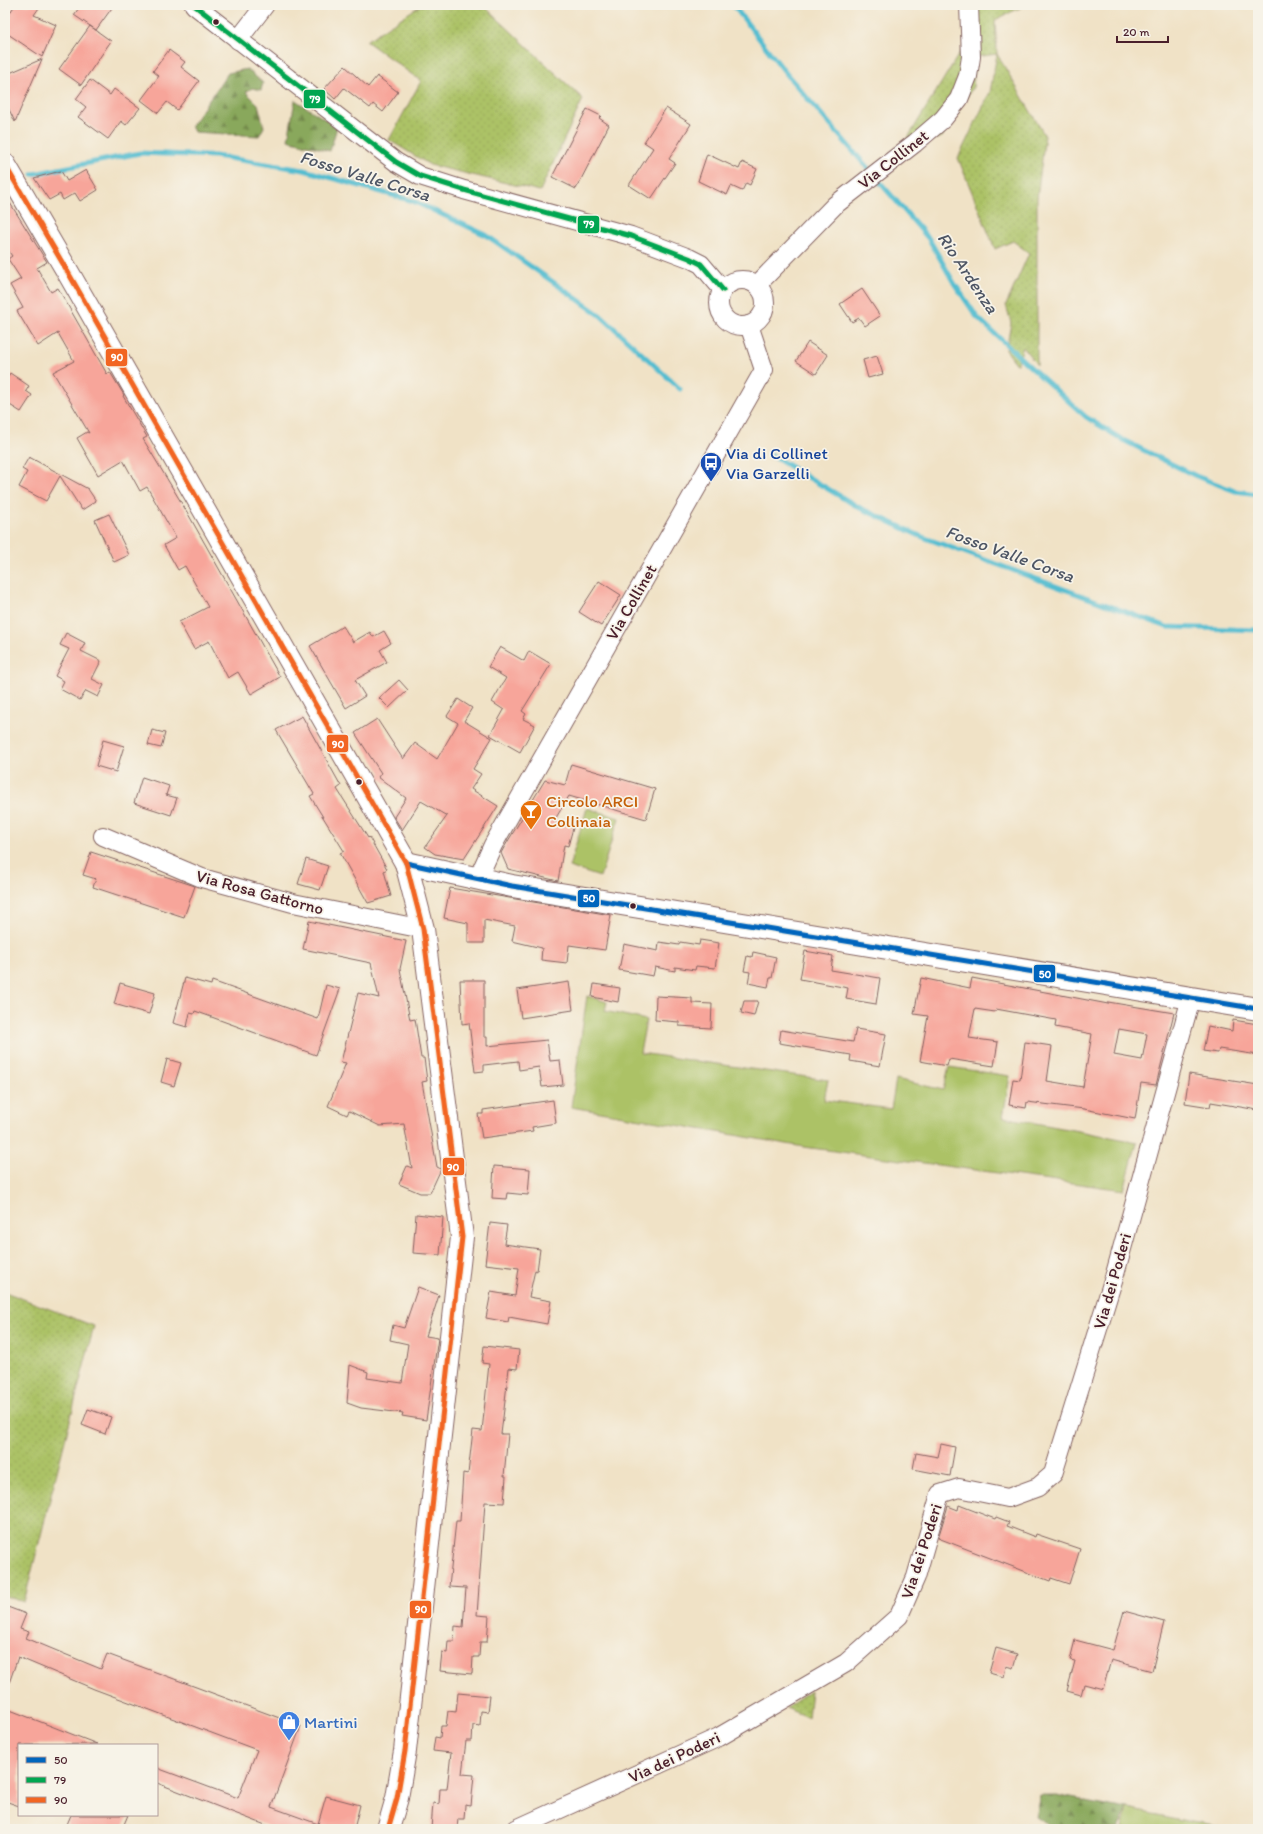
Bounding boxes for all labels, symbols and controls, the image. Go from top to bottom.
unlabelled marker [211,17,221,27]
scale bar [1117,18,1168,44]
text: 20 m [1123,25,1150,39]
line badge: 79 [303,89,326,109]
text: 79 [308,93,321,106]
street label: Via Collinet [854,125,932,193]
water label: Fosso Valle Corsa [297,146,433,206]
line badge: 79 [577,215,600,234]
text: 79 [582,218,595,231]
water label: Rio Ardenza [933,228,1004,318]
line badge: 90 [105,348,128,367]
text: 90 [111,351,123,364]
place label: Via di Collinet Via Garzelli [726,443,828,483]
bus stop icon: Via di Collinet Via Garzelli [698,450,724,483]
water label: Fosso Valle Corsa [943,521,1078,588]
street label: Via Collinet [601,561,661,643]
line badge: 90 [326,734,349,753]
text: 90 [332,738,344,751]
unlabelled marker [354,777,364,787]
place label: Circolo ARCI Collinaia [546,791,638,831]
bar icon: Circolo ARCI Collinaia [518,798,544,831]
street label: Via Rosa Gattorno [194,865,326,919]
line badge: 50 [577,889,600,908]
text: 50 [583,892,595,905]
unlabelled marker [628,901,638,911]
line badge: 50 [1033,964,1056,983]
text: 50 [1039,968,1051,981]
line badge: 90 [442,1157,465,1176]
text: 90 [447,1161,459,1174]
street label: Via dei Poderi [1089,1231,1135,1331]
street label: Via dei Poderi [896,1501,946,1601]
line badge: 90 [409,1600,432,1619]
text: 90 [415,1603,427,1616]
shop icon: Martini [276,1709,302,1742]
place label: Martini [304,1712,358,1732]
street label: Via dei Poderi [625,1727,723,1787]
legend [18,1744,158,1816]
text: 50 [54,1753,68,1767]
text: 79 [54,1773,66,1787]
text: 90 [54,1793,68,1807]

